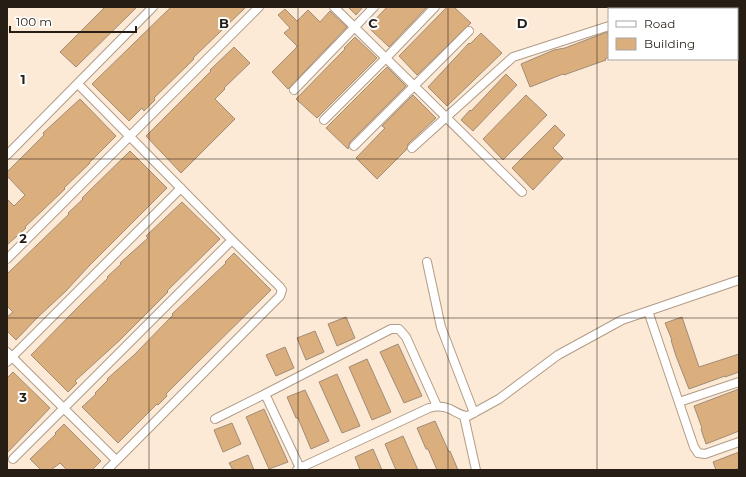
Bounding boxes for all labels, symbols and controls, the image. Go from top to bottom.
scale bar [10,8,136,34]
legend [608,8,738,60]
text: 100 m [16,14,52,29]
text: B [219,15,229,31]
text: C [368,15,378,31]
text: D [517,15,528,31]
text: Road [644,16,675,31]
text: Building [644,36,695,51]
text: 1 [20,71,26,87]
text: 2 [19,230,27,246]
text: 3 [18,389,27,405]

